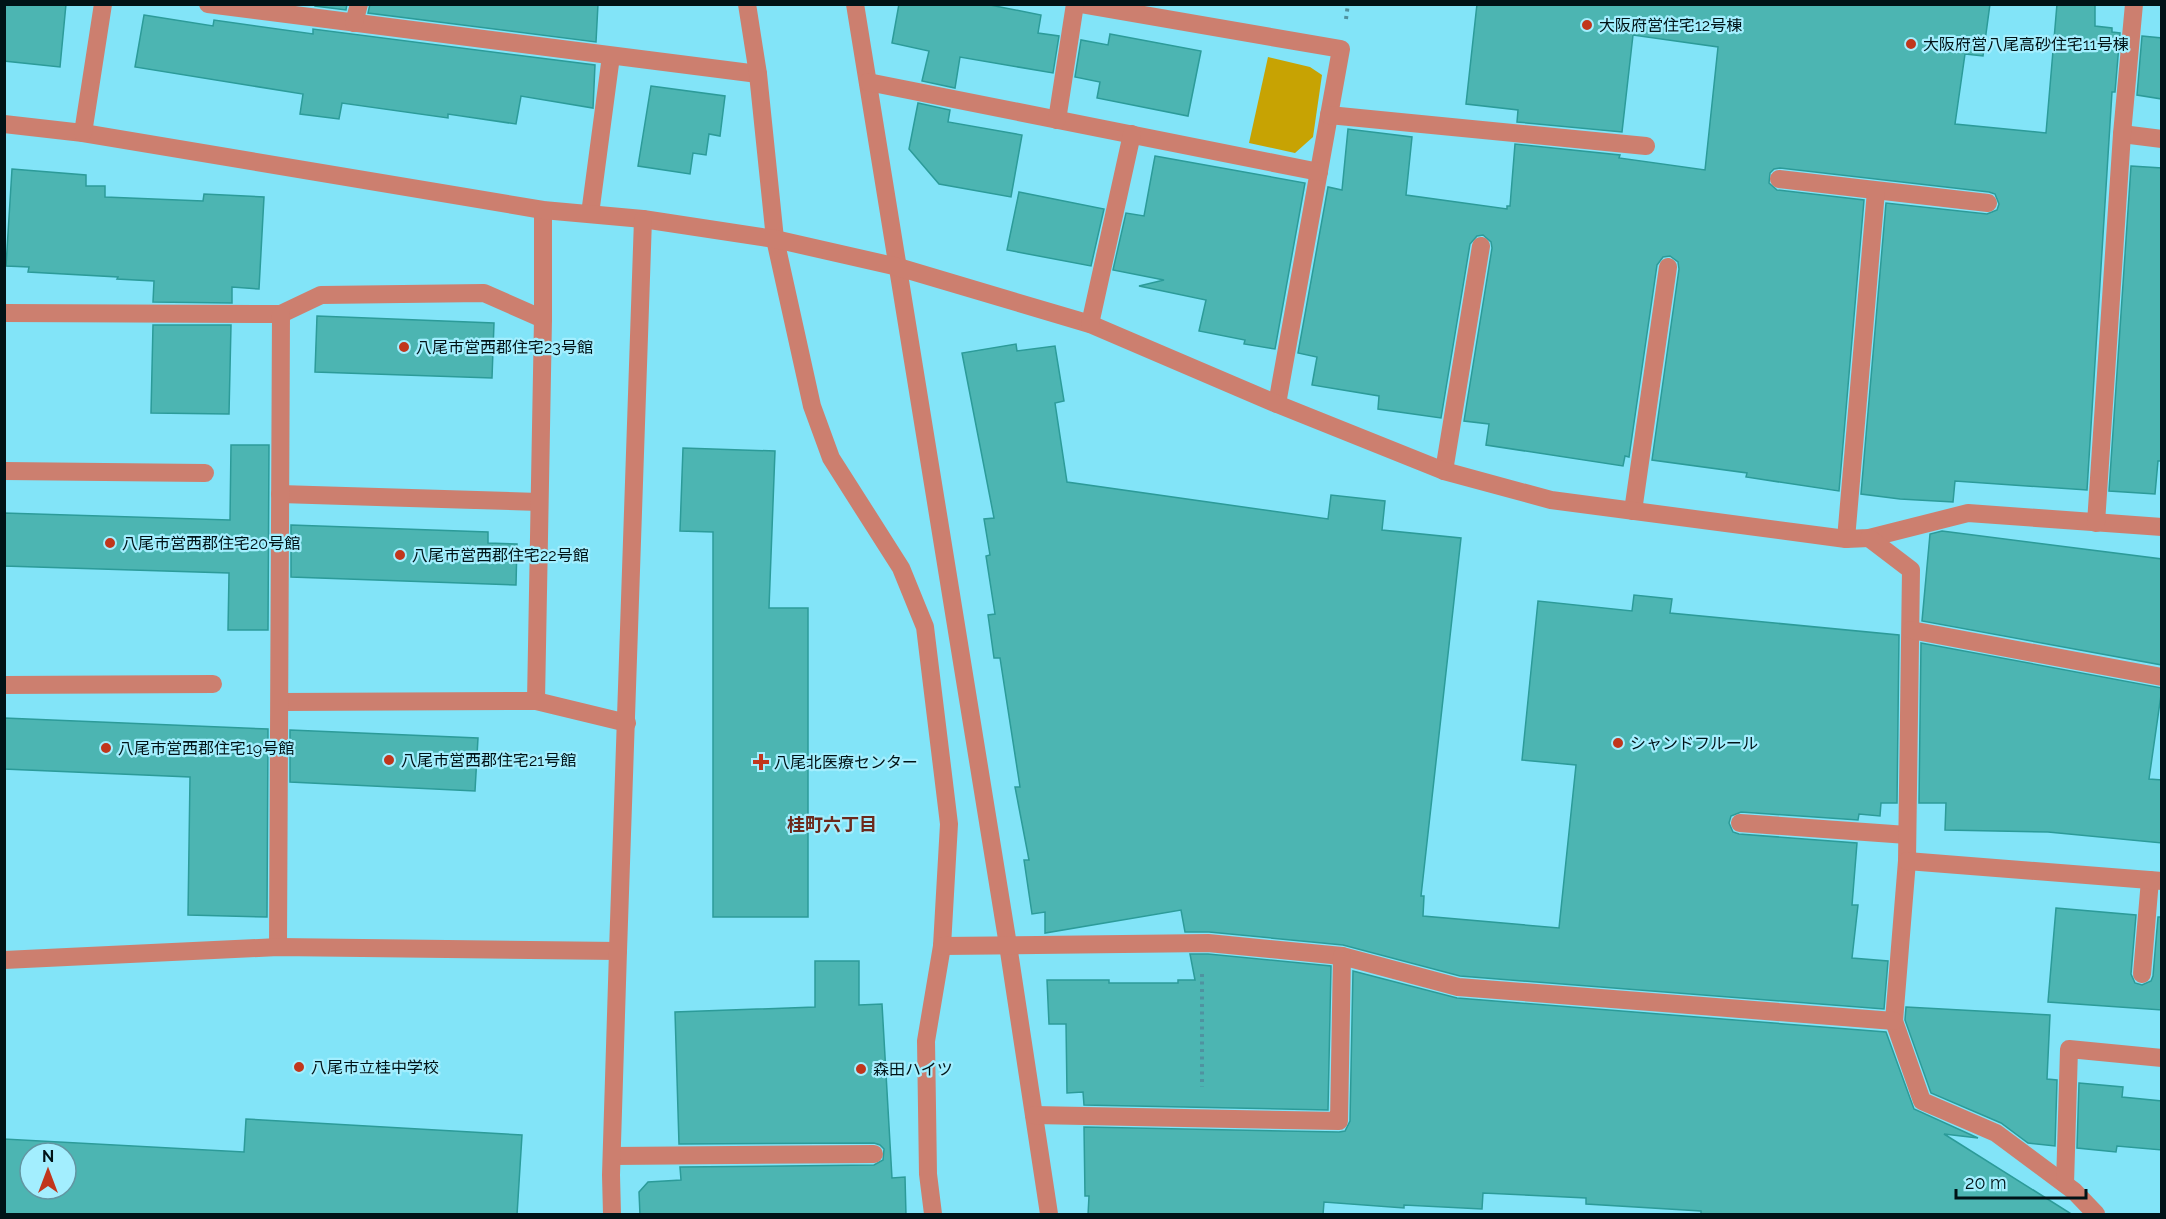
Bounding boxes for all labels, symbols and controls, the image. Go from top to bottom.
place label: 大阪府営住宅12号棟 [1599,16,1742,35]
marker: 大阪府営住宅12号棟 [1580,18,1594,32]
place label: 大阪府営八尾高砂住宅11号棟 [1923,35,2129,54]
marker: 大阪府営八尾高砂住宅11号棟 [1904,37,1918,51]
place label: 八尾市営西郡住宅23号館 [416,338,593,357]
marker: 八尾市営西郡住宅23号館 [397,340,411,354]
place label: 八尾市営西郡住宅20号館 [122,534,300,553]
marker: 八尾市営西郡住宅20号館 [103,536,117,550]
place label: 八尾市営西郡住宅22号館 [412,546,589,565]
marker: 八尾市営西郡住宅22号館 [393,548,407,562]
place label: シャンドフルール [1630,734,1758,753]
marker: シャンドフルール [1611,736,1625,750]
place label: 八尾市営西郡住宅19号館 [118,739,294,758]
marker: 八尾市営西郡住宅19号館 [99,741,113,755]
place label: 八尾市営西郡住宅21号館 [401,751,576,770]
marker: 八尾市営西郡住宅21号館 [382,753,396,767]
marker: 八尾北医療センター [752,753,770,771]
place label: 八尾北医療センター [774,753,918,772]
district label: 桂町六丁目 [787,814,877,835]
place label: 八尾市立桂中学校 [311,1058,439,1077]
marker: 八尾市立桂中学校 [292,1060,306,1074]
place label: 森田ハイツ [873,1060,953,1079]
marker: 森田ハイツ [854,1062,868,1076]
north arrow [18,1141,78,1201]
text: N [42,1147,54,1166]
scale bar [1956,1162,2086,1200]
text: 20 m [1965,1172,2007,1193]

